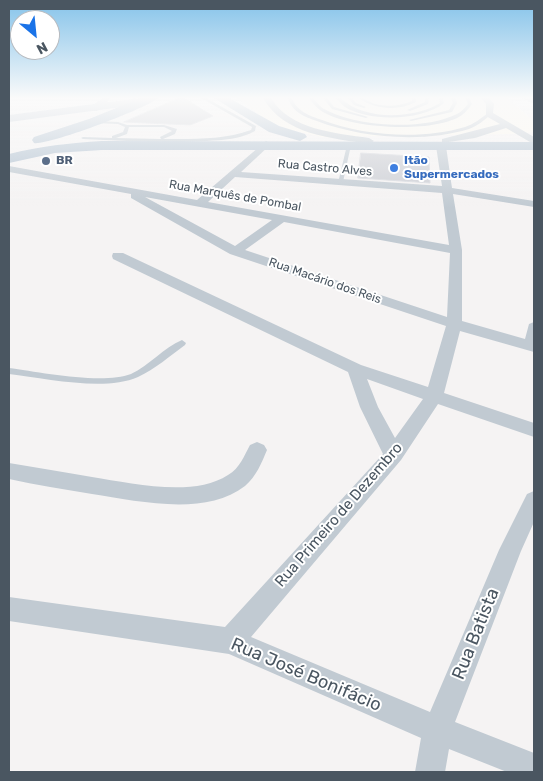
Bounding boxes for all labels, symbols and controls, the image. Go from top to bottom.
north arrow [10,10,60,60]
text: N [33,38,50,58]
place label: BR [56,154,73,168]
place label: Itão Supermercados [404,154,499,182]
marker: BR [40,155,52,167]
street label: Rua Castro Alves [277,157,373,179]
marker: Itão Supermercados [388,162,400,174]
street label: Rua Marquês de Pombal [168,177,302,215]
street label: Rua Macário dos Reis [267,255,383,307]
street label: Rua Primeiro de Dezembro [272,439,406,591]
street label: Rua Batista [448,585,504,683]
street label: Rua José Bonifácio [228,634,384,716]

